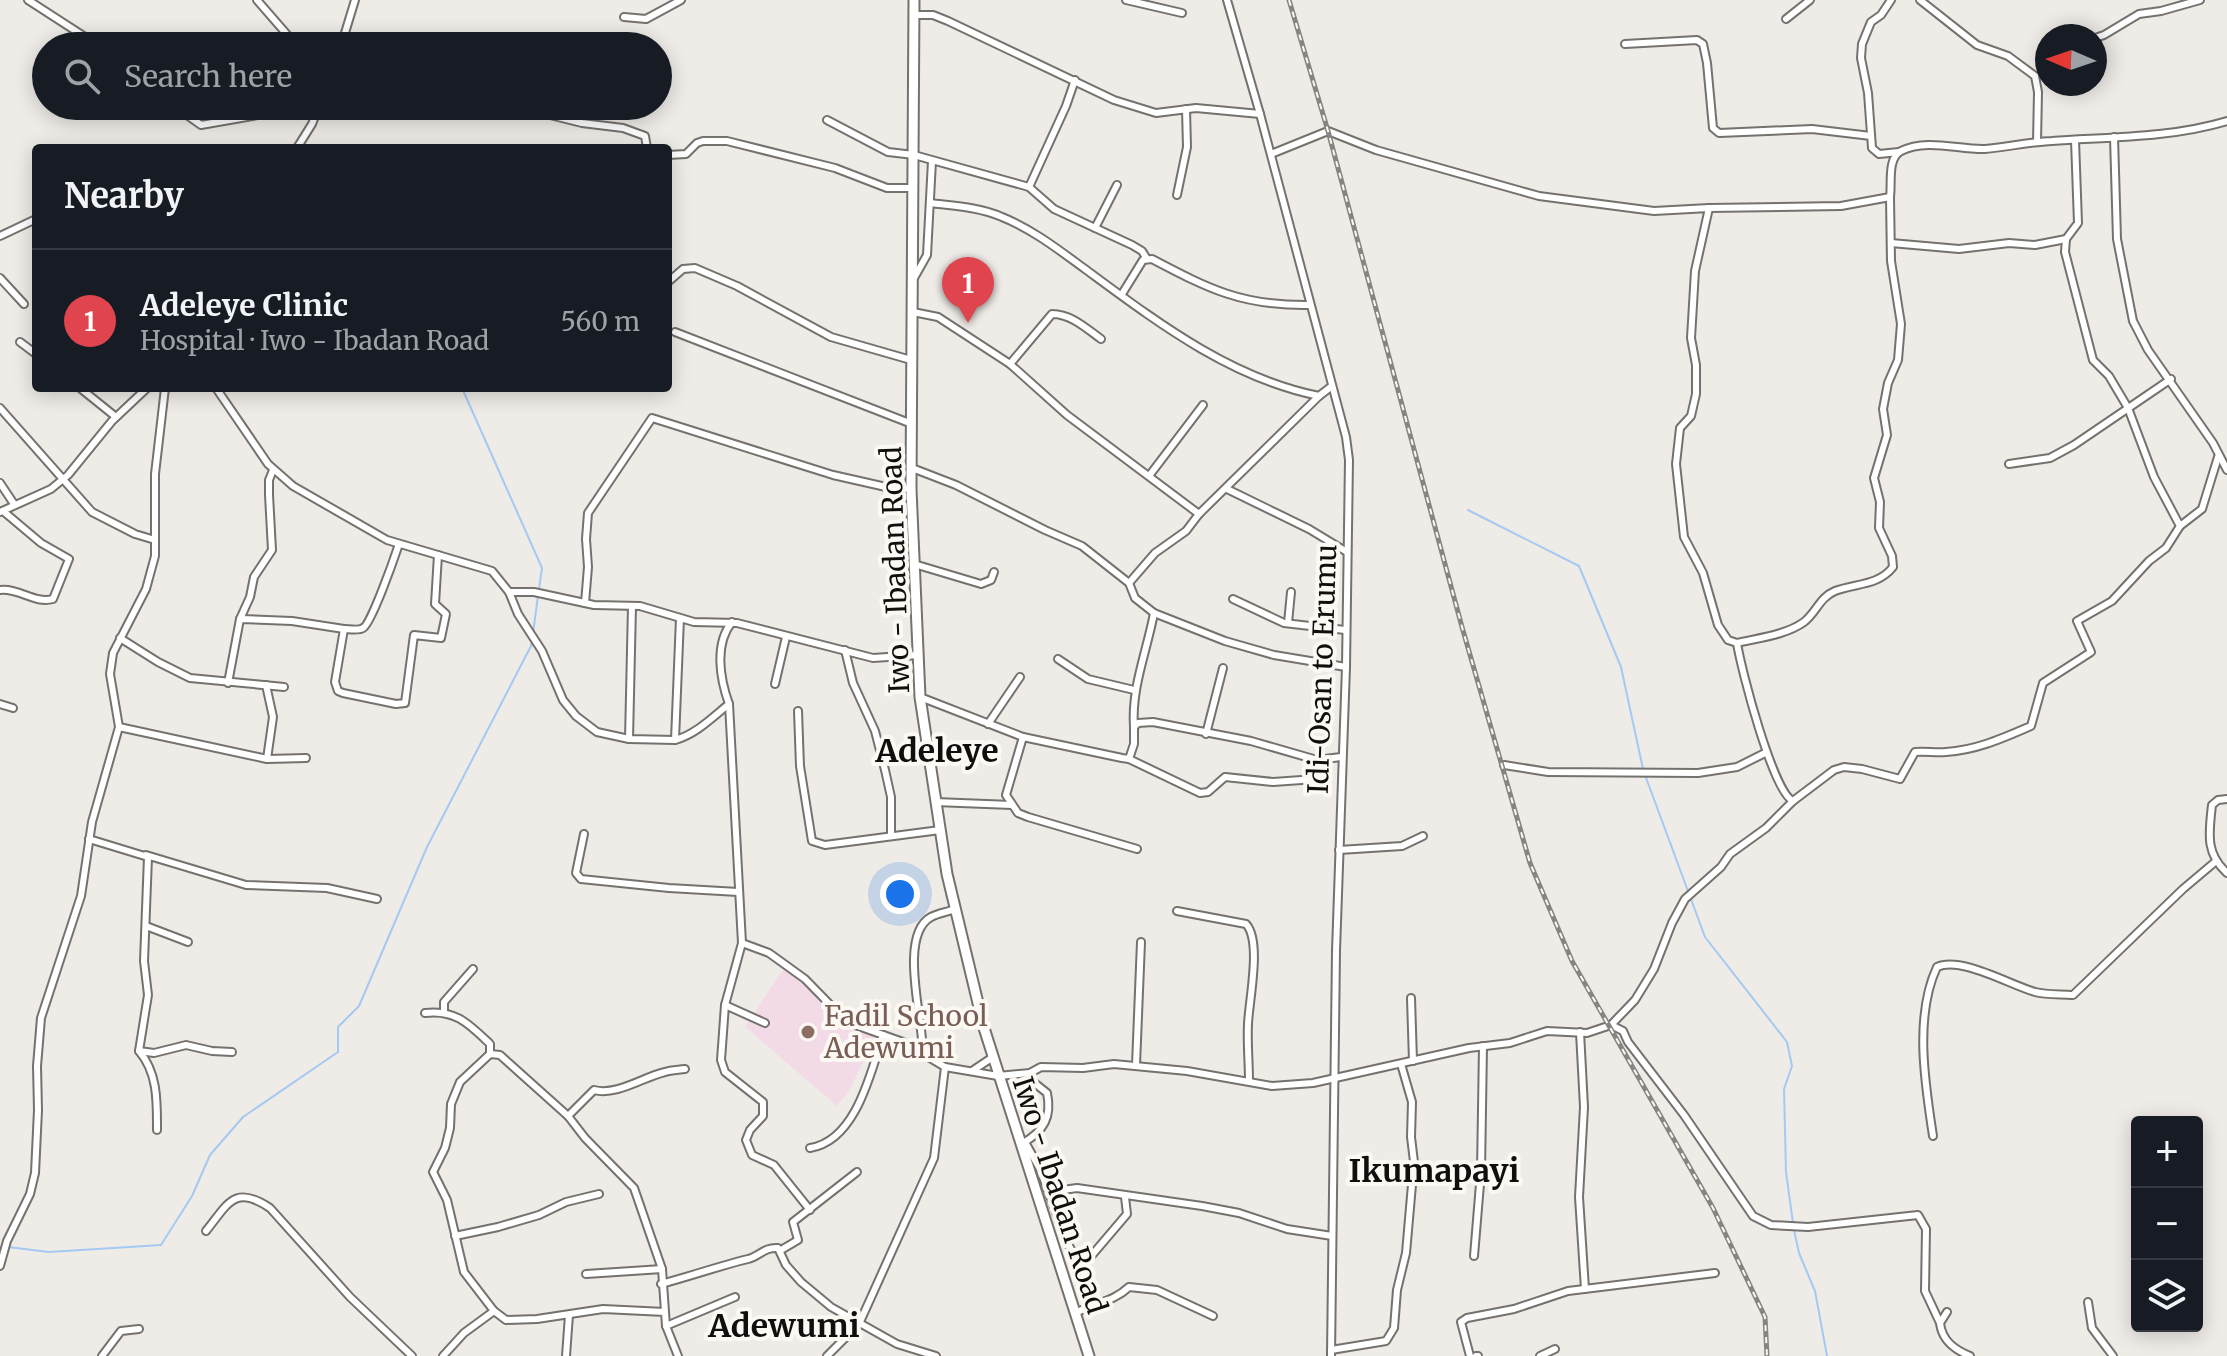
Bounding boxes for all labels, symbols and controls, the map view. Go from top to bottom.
north arrow [2035,24,2107,96]
search box [32,32,672,120]
icon: search [60,54,104,98]
text: Search here [124,57,292,95]
text: Nearby [64,175,184,217]
pin: 1 [942,257,994,323]
text: Adeleye Clinic [140,286,348,324]
text: 1 [84,305,96,338]
text: 560 m [561,305,640,338]
text: Hospital · Iwo - Ibadan Road [140,324,489,357]
street label: Iwo - Ibadan Road [873,446,917,694]
street label: Idi-Osan to Erumu [1300,543,1344,795]
district label: Adeleye [874,731,999,771]
your location [880,874,920,914]
place label: Fadil School Adewumi [823,998,988,1066]
marker: Fadil School Adewumi [799,1023,817,1041]
street label: Iwo - Ibadan Road [1005,1072,1115,1318]
map controls [2131,1116,2203,1332]
button: + [2131,1116,2203,1188]
district label: Ikumapayi [1348,1151,1520,1191]
button: − [2131,1188,2203,1260]
button: layers [2131,1260,2203,1332]
district label: Adewumi [707,1306,860,1346]

